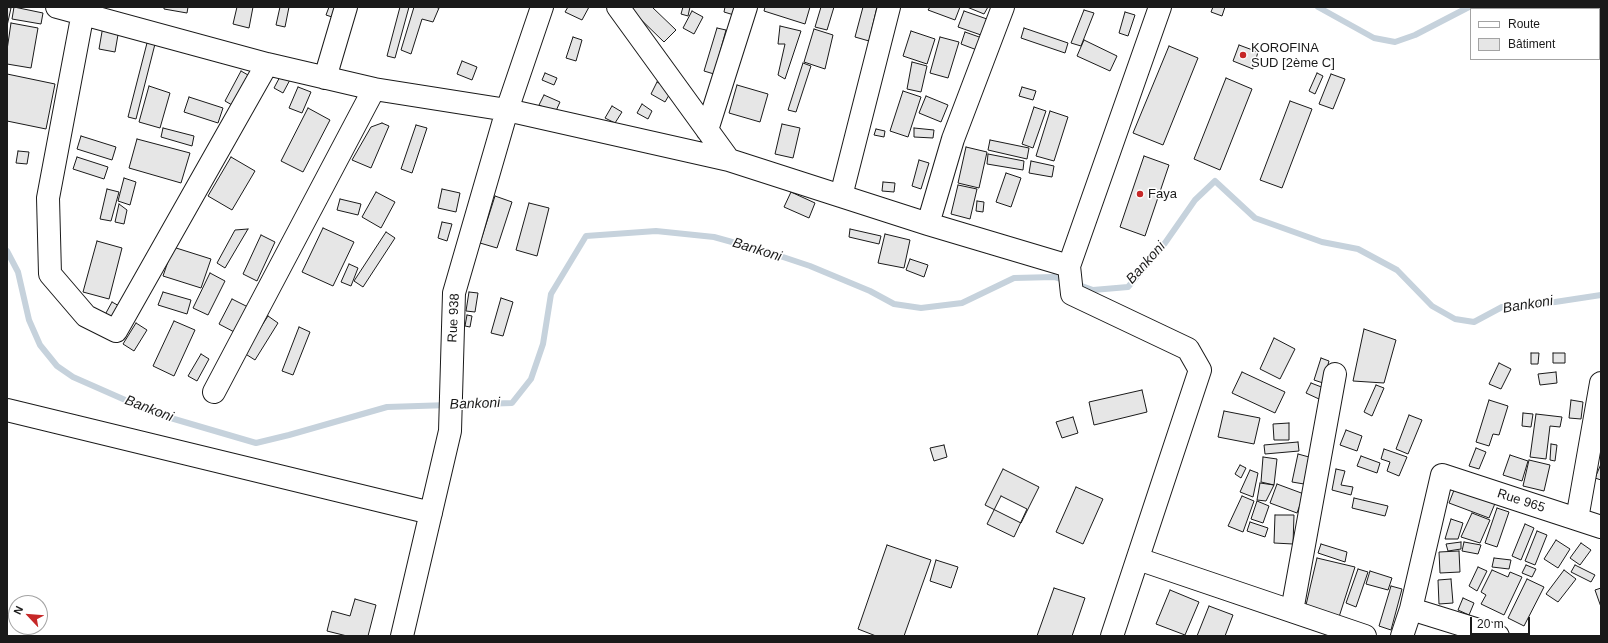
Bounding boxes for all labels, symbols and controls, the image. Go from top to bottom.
legend [1470,8,1600,60]
text: Route [1508,17,1540,31]
text: Bâtiment [1508,37,1555,51]
place label: KOROFINA SUD [2ème C] [1251,40,1335,71]
marker: KOROFINA SUD [2ème C] [1238,50,1248,60]
place label: Faya [1148,186,1177,202]
marker: Faya [1135,189,1145,199]
water label: Bankoni [730,235,784,265]
water label: Bankoni [1123,239,1169,287]
street label: Rue 938 [445,293,463,343]
water label: Bankoni [1502,293,1554,317]
water label: Bankoni [122,392,176,426]
water label: Bankoni [449,395,501,413]
street label: Rue 965 [1495,486,1547,516]
north arrow [8,595,48,635]
text: N [11,604,25,616]
scale bar [1472,609,1532,635]
text: 20 m [1477,617,1504,631]

